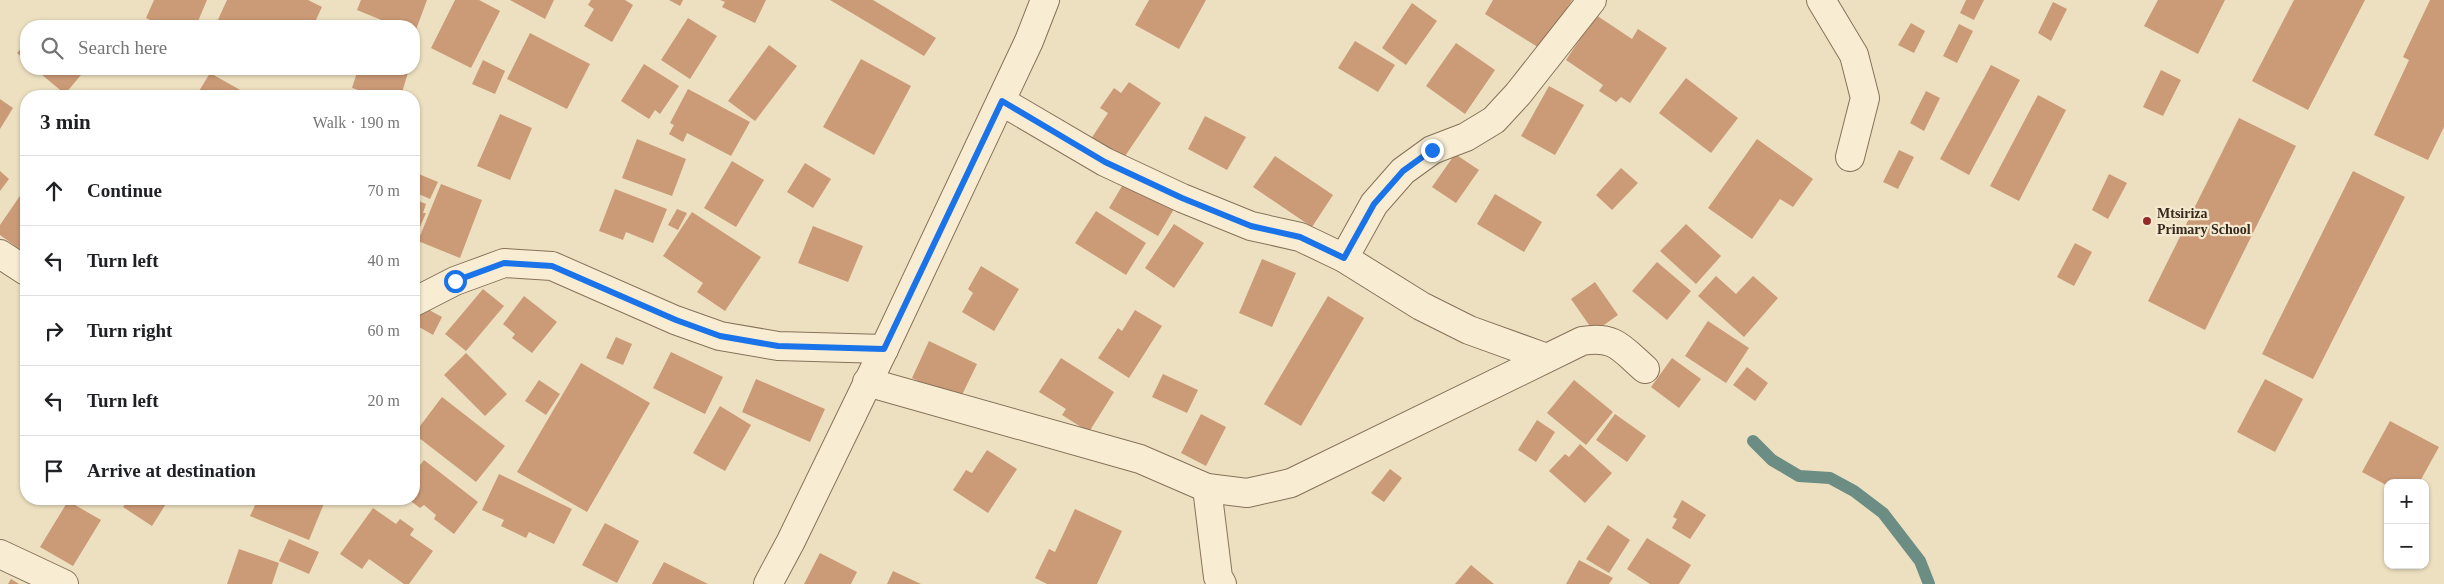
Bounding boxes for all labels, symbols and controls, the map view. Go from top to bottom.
search box [20,20,420,75]
icon: search [38,34,66,62]
text: Search here [78,37,167,58]
text: 3 min [40,110,91,134]
text: Walk · 190 m [313,114,400,131]
route end [1421,139,1444,162]
icon: ahead [40,177,68,205]
text: Continue [87,180,162,201]
text: 70 m [368,182,400,199]
place label: Mtsiriza Primary School [2157,206,2251,237]
marker: Mtsiriza Primary School [2141,215,2153,227]
icon: left [40,247,68,275]
text: Turn left [87,250,159,271]
text: 40 m [368,252,400,269]
route start [444,270,467,293]
icon: right [40,317,68,345]
text: Turn right [87,320,172,341]
text: 60 m [368,322,400,339]
icon: left [40,387,68,415]
text: Turn left [87,390,159,411]
text: 20 m [368,392,400,409]
icon: arrive [40,457,68,485]
text: Arrive at destination [87,460,256,481]
map controls [2384,479,2429,569]
button: + [2384,479,2429,524]
button: − [2384,524,2429,569]

